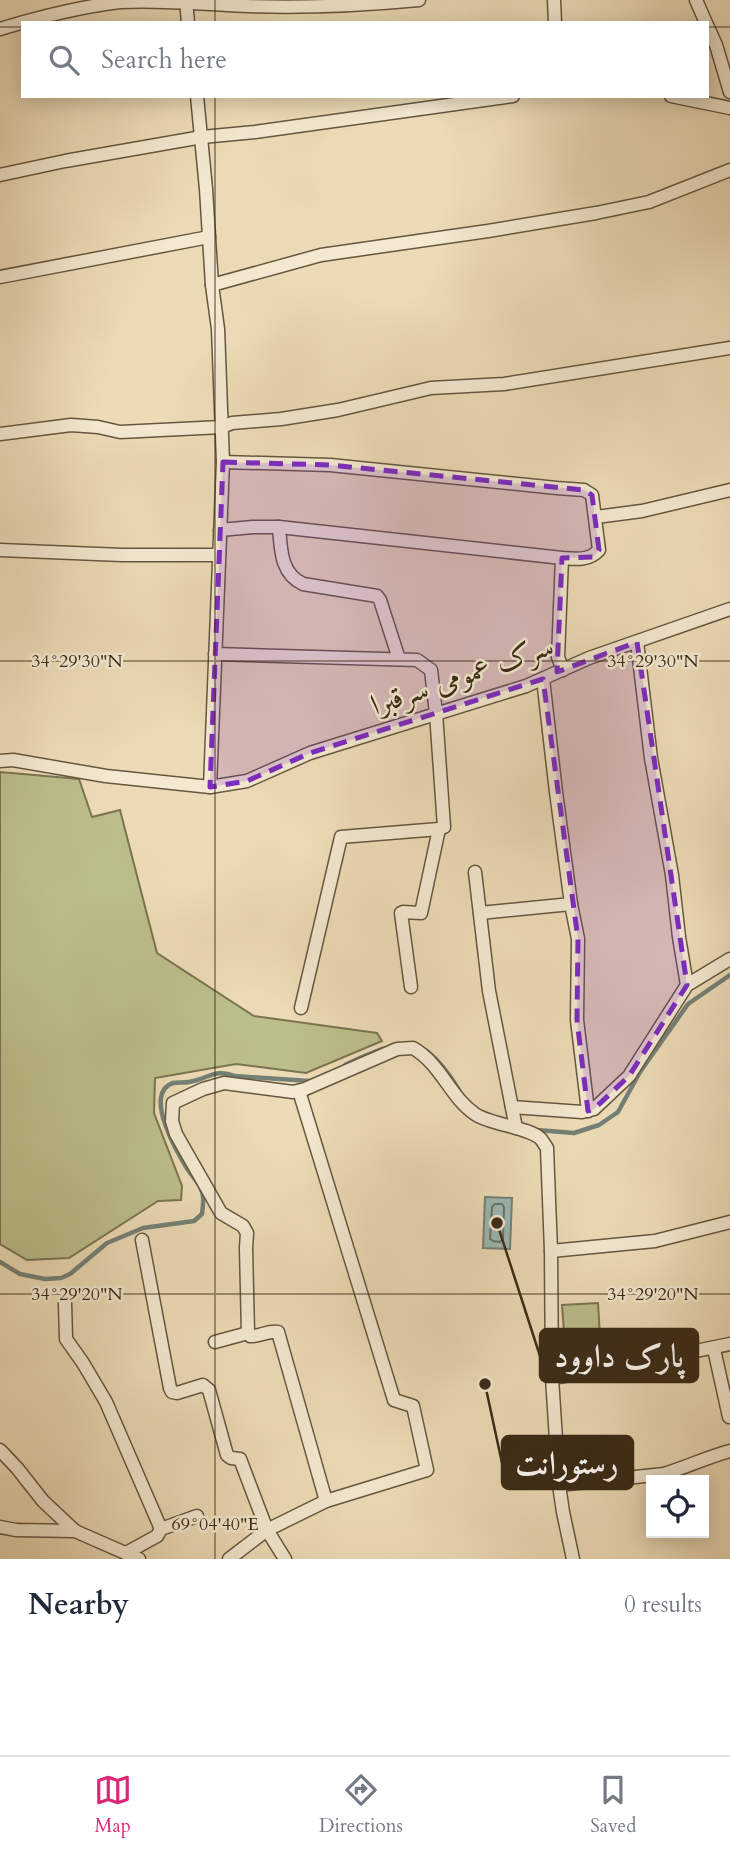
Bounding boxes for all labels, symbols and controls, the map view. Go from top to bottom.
search box [21,21,709,98]
icon: search [45,41,83,79]
text: Search here [101,42,227,77]
street label: سرک عمومی سرقبرا [365,625,559,726]
text: 34°29'30"N [31,649,123,674]
text: 34°29'30"N [607,649,699,674]
text: 34°29'20"N [31,1282,123,1307]
text: 34°29'20"N [607,1282,699,1307]
callout: پارک داوود [540,1329,698,1382]
text: پارک داوود [554,1335,686,1380]
callout: رستورانت [502,1436,633,1489]
text: رستورانت [516,1442,619,1486]
map controls [646,1475,709,1538]
button: locate [646,1475,709,1538]
text: 69°04'40"E [171,1512,259,1537]
text: Nearby [28,1584,129,1625]
text: 0 results [624,1589,702,1620]
tab: Map [94,1771,132,1839]
tab: Directions [319,1771,403,1839]
tab: Saved [590,1771,636,1839]

